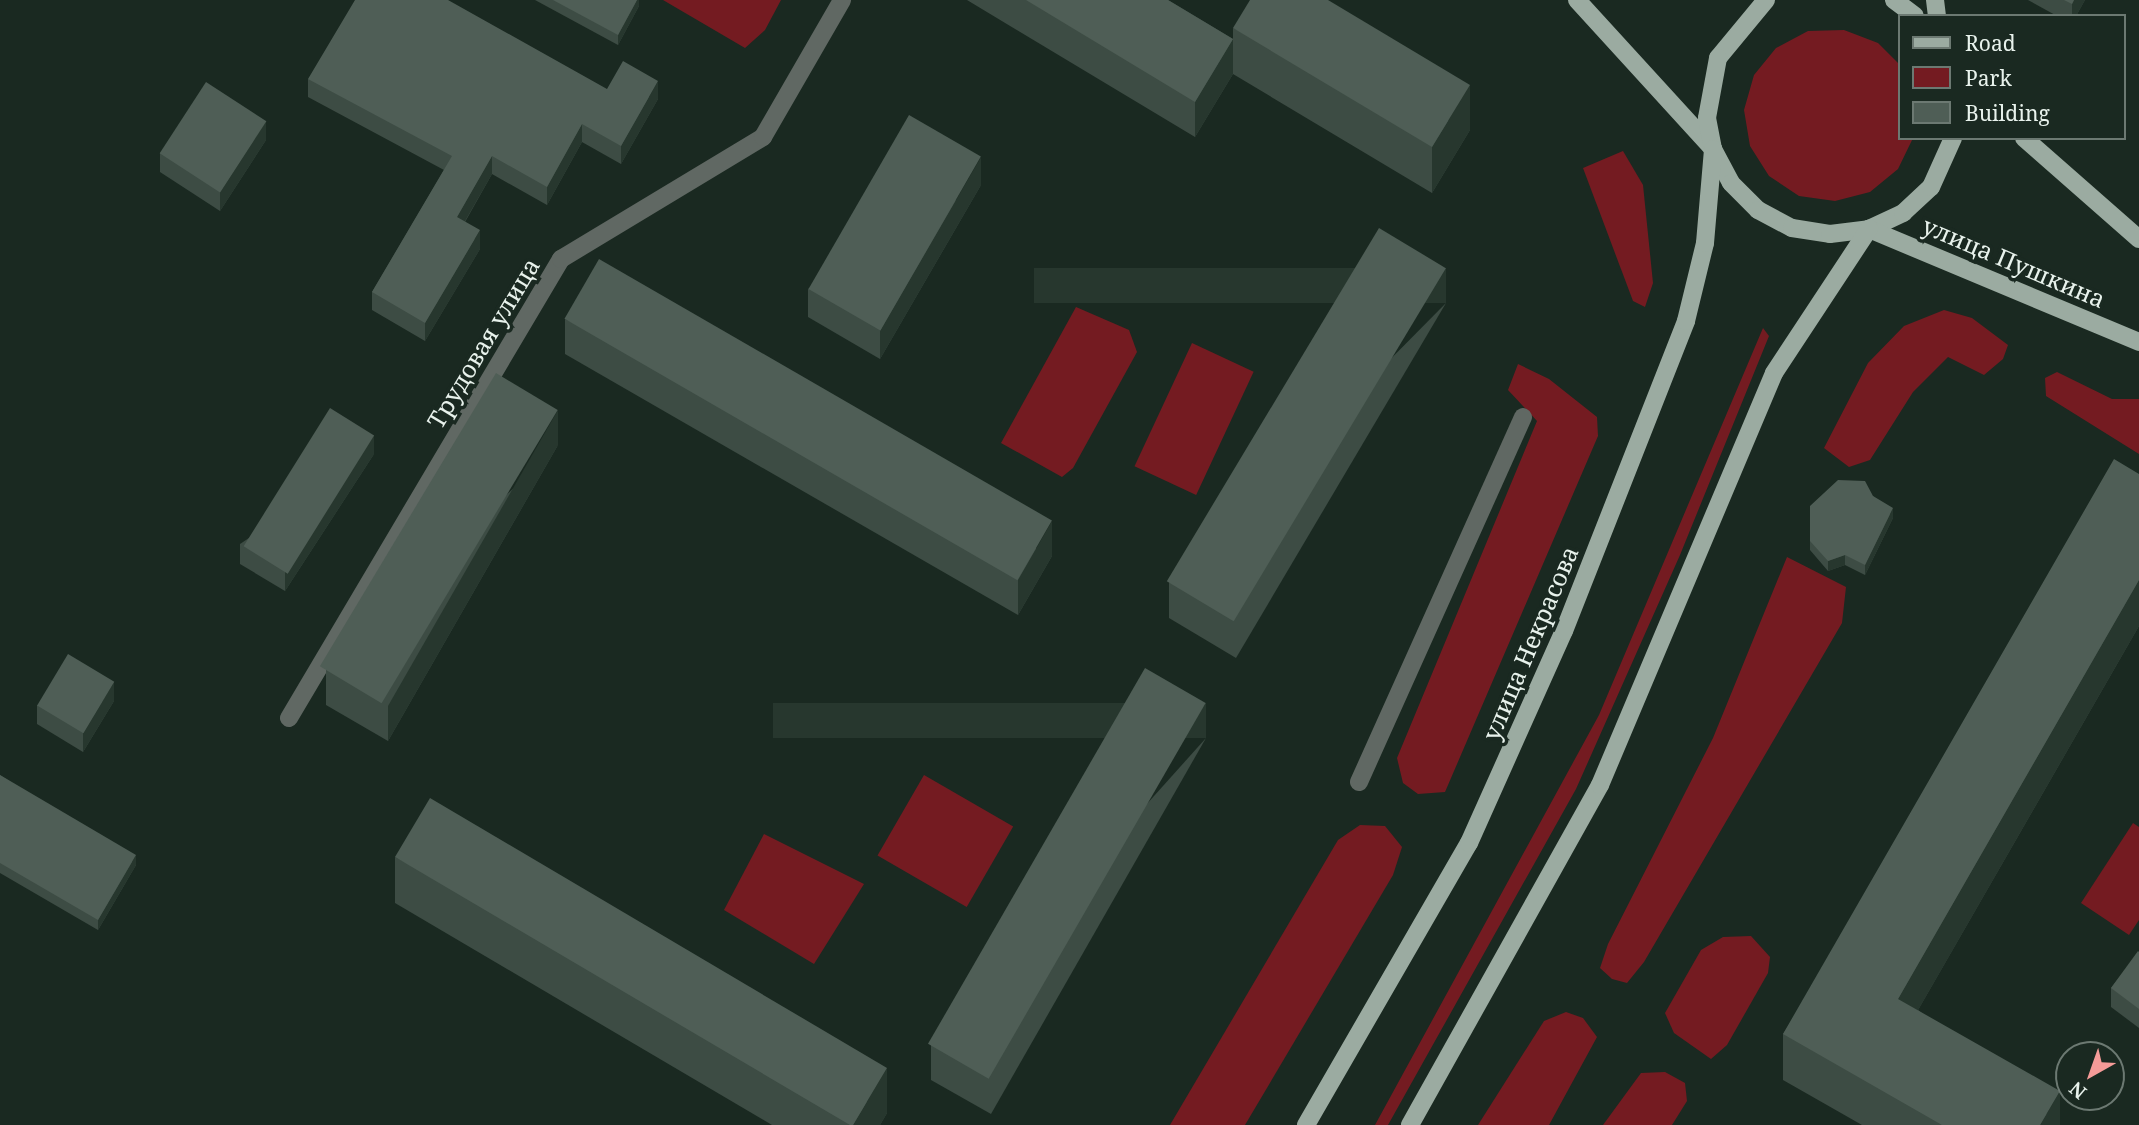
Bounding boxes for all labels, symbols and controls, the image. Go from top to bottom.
legend [1898,14,2125,140]
text: Road [1965,29,2016,57]
text: Park [1965,64,2012,92]
text: Building [1965,99,2050,127]
street label: улица Пушкина [1918,211,2110,313]
street label: Трудовая улица [421,253,545,433]
street label: улица Некрасова [1476,542,1584,744]
north arrow [2055,1041,2125,1111]
text: N [2064,1076,2092,1105]

